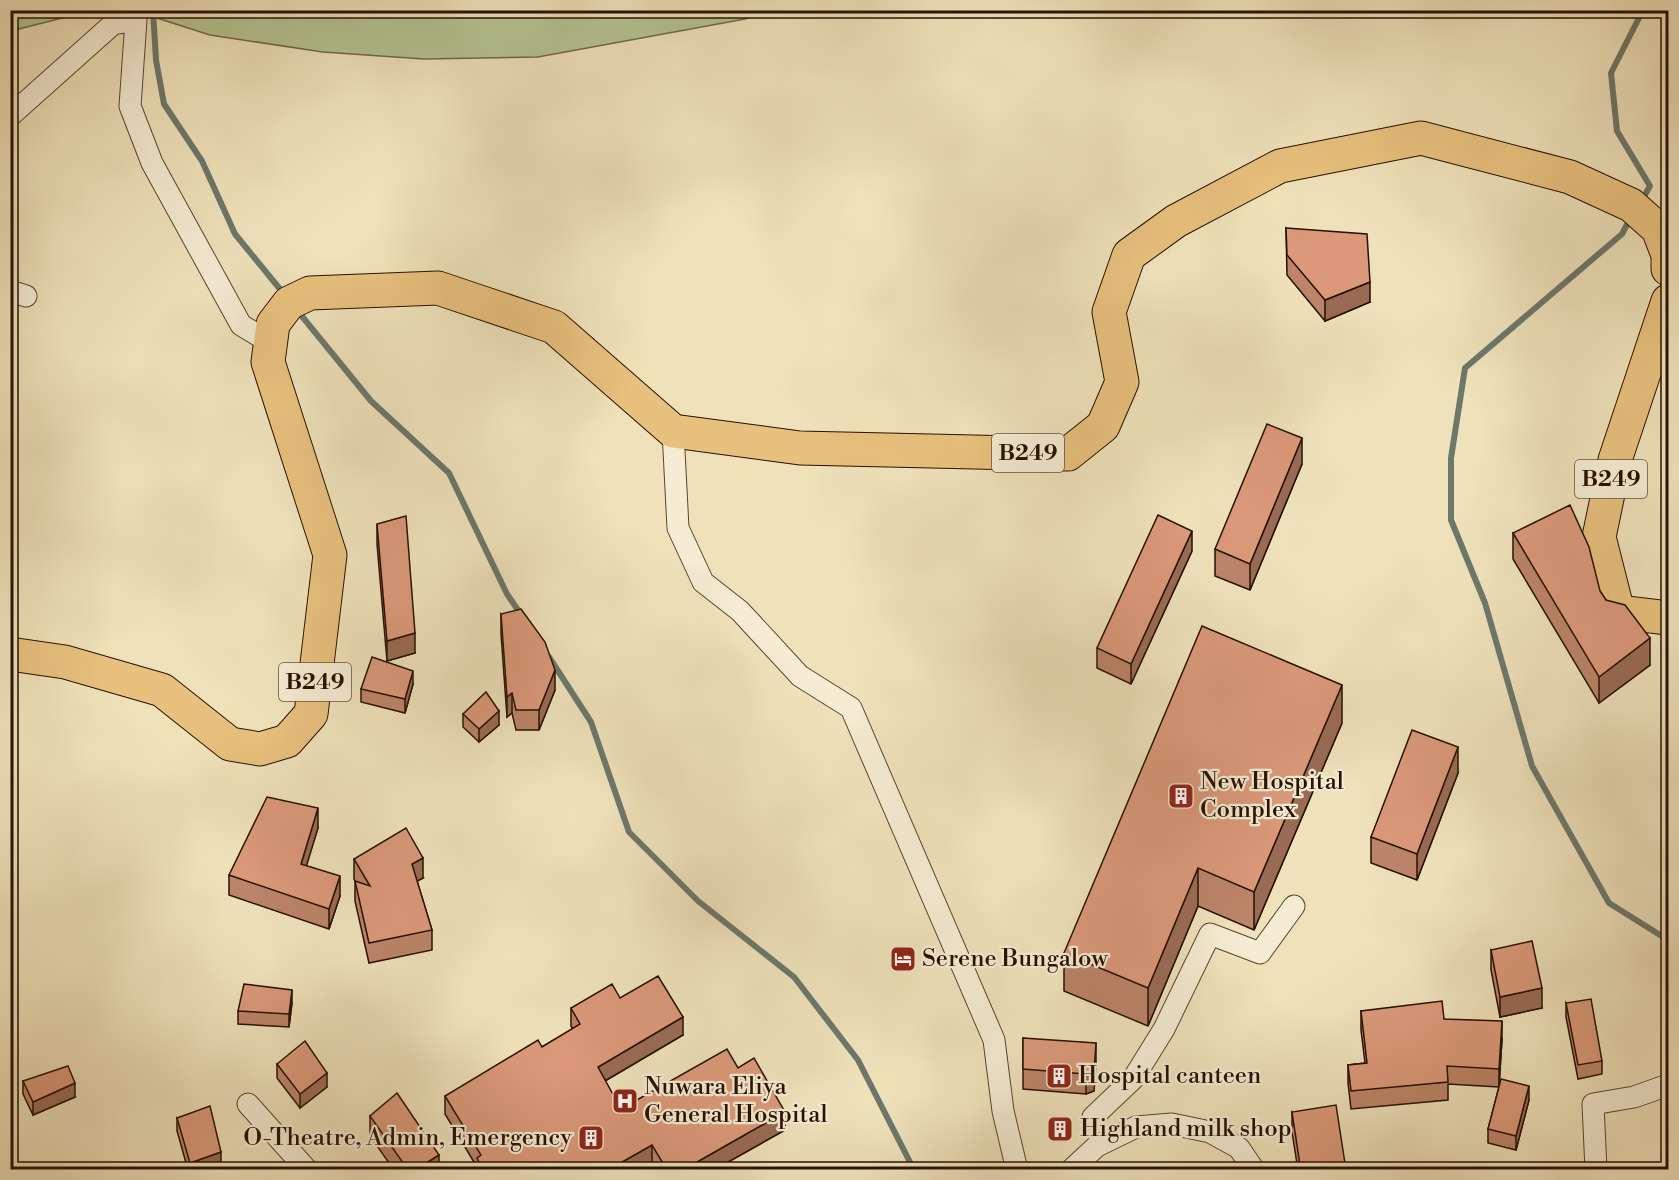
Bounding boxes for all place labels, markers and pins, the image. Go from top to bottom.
place label: New Hospital Complex [1200,767,1344,825]
building icon: New Hospital Complex [1166,781,1196,811]
hotel icon: Serene Bungalow [888,944,918,974]
place label: Serene Bungalow [922,944,1109,974]
building icon: Hospital canteen [1044,1061,1074,1091]
place label: Hospital canteen [1078,1061,1261,1091]
place label: Nuwara Eliya General Hospital [644,1072,828,1130]
hospital icon: Nuwara Eliya General Hospital [610,1086,640,1116]
building icon: Highland milk shop [1045,1114,1075,1144]
place label: Highland milk shop [1080,1114,1292,1144]
place label: O-Theatre, Admin, Emergency [243,1123,572,1153]
building icon: O-Theatre, Admin, Emergency [576,1123,606,1153]

